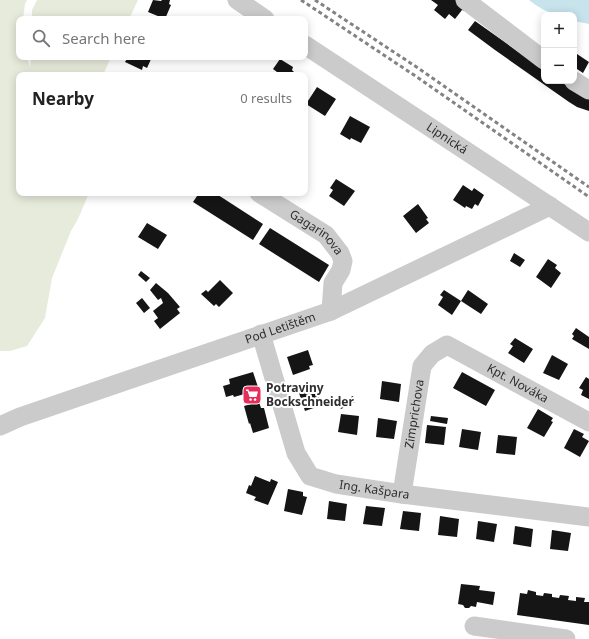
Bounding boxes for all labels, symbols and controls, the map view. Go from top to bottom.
map controls [541,12,577,84]
button: + [541,12,577,48]
search box [16,16,308,60]
icon: search [30,27,52,49]
text: Search here [62,28,145,48]
button: − [541,48,577,84]
text: Nearby [32,87,94,110]
text: 0 results [240,89,292,107]
street label: Lipnická [423,118,471,158]
street label: Gagarinova [287,205,347,258]
street label: Pod Letištěm [243,308,318,348]
street label: Kpt. Nováka [484,359,552,406]
street label: Zimprichova [400,378,428,450]
place label: Potraviny Bockschneider [266,379,354,410]
supermarket icon: Potraviny Bockschneider [241,384,263,406]
street label: Ing. Kašpara [338,476,410,503]

